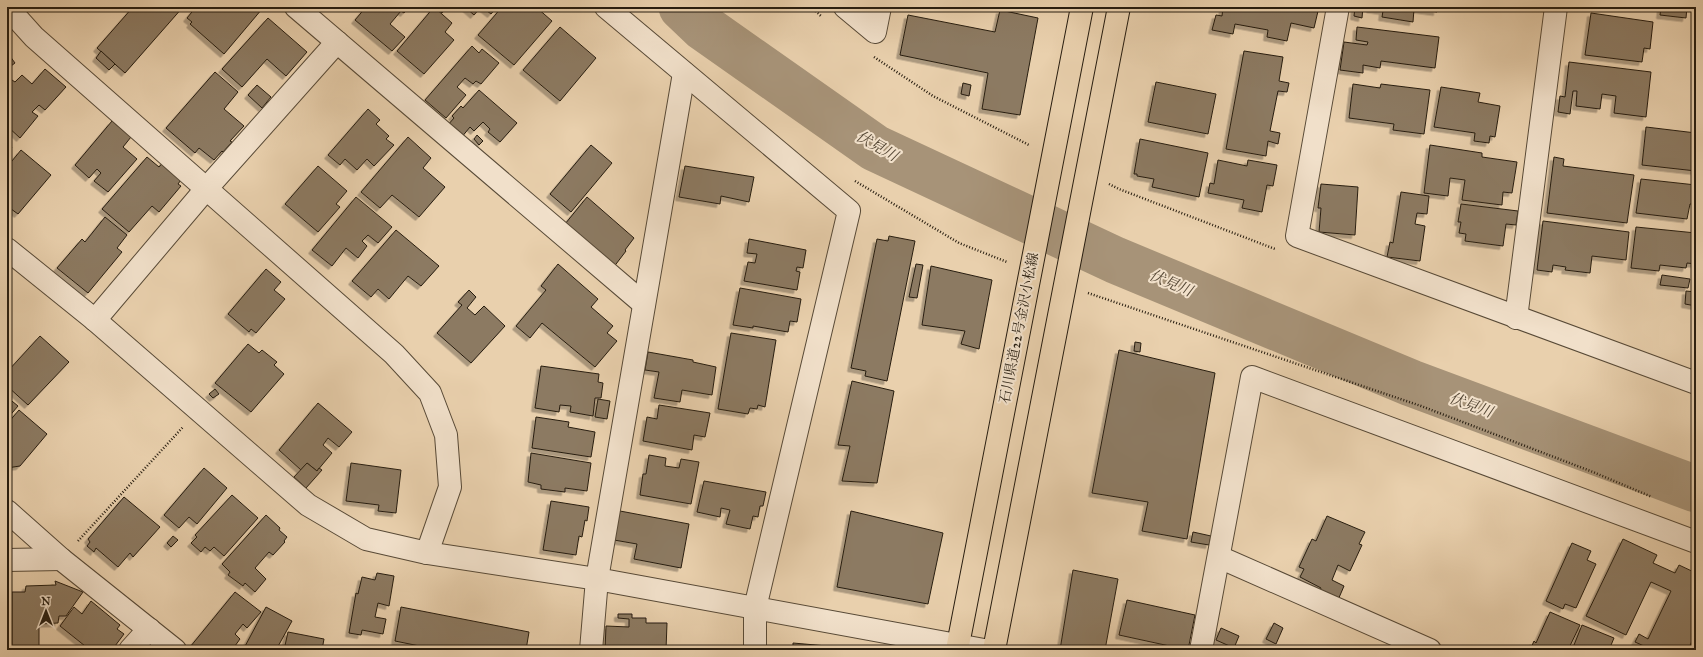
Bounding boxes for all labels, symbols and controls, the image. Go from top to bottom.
water label: 伏見川 [853,127,903,166]
street label: 石川県道22号金沢小松線 [996,251,1042,405]
water label: 伏見川 [1147,266,1197,301]
water label: 伏見川 [1447,389,1497,422]
north arrow [26,591,66,631]
text: N [41,595,51,608]

